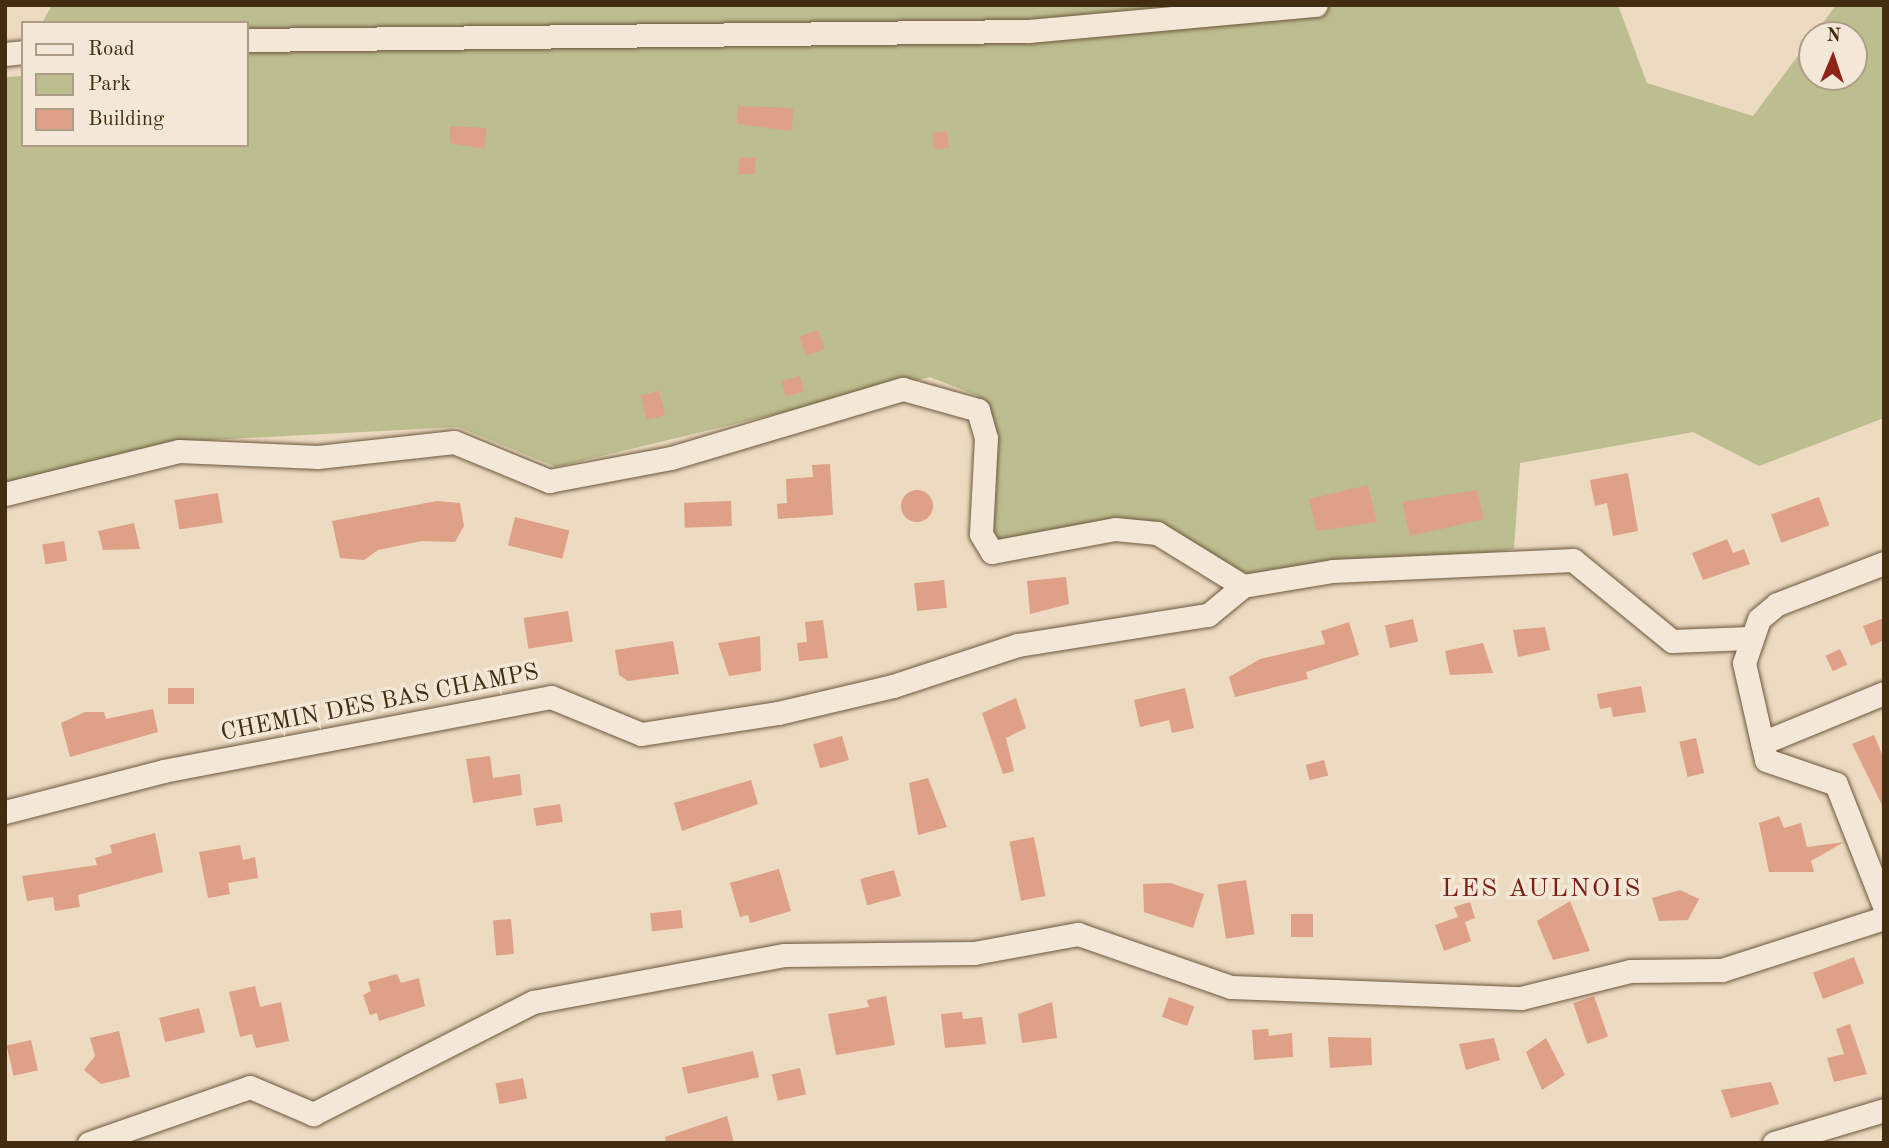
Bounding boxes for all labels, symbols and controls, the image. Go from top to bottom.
legend [21,21,248,147]
north arrow [1798,21,1868,91]
text: N [1826,27,1841,46]
text: Road [88,39,135,60]
text: Park [88,74,131,95]
text: Building [88,109,164,130]
street label: CHEMIN DES BAS CHAMPS [219,659,541,749]
district label: LES AULNOIS [1443,874,1641,906]

